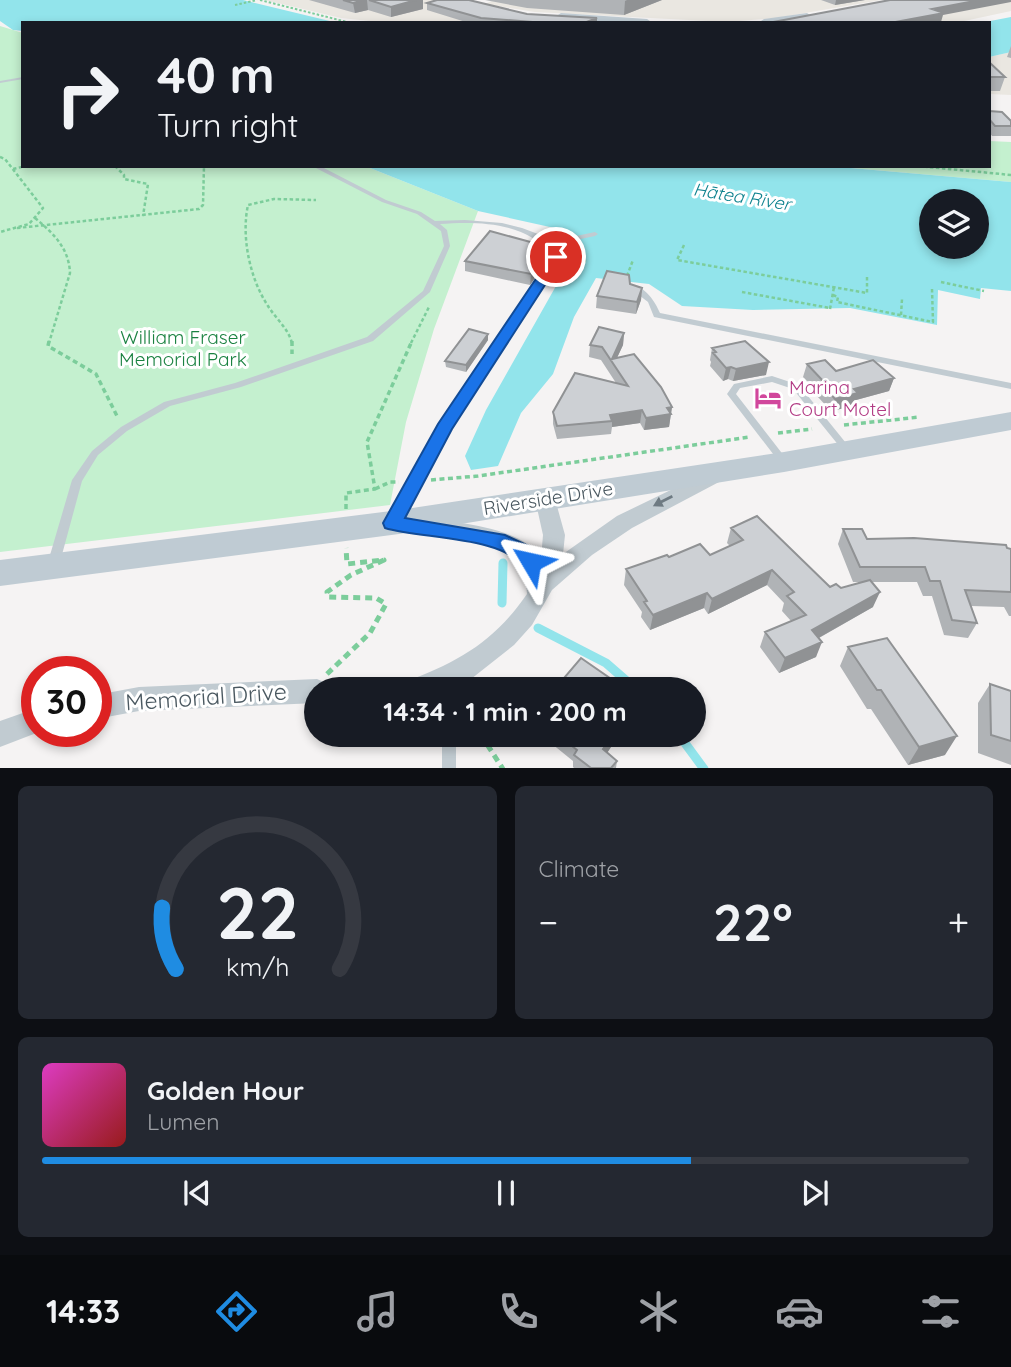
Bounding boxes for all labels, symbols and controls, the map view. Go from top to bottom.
text: 40 m [157,44,275,105]
icon: right [42,49,133,140]
text: Turn right [157,105,298,145]
water label: Hātea River [692,177,795,216]
map controls [919,189,989,259]
button: layers [919,189,989,259]
pin [526,227,586,287]
icon: arrive [537,238,575,276]
park label: William Fraser Memorial Park [119,325,247,371]
place label: Marina Court Motel [789,375,891,421]
hotel icon: Marina Court Motel [753,383,783,413]
street label: Riverside Drive [481,476,615,520]
one-way arrow [653,496,673,507]
position arrow [494,525,568,599]
speed limit sign: 30 [21,656,112,747]
street label: Memorial Drive [124,676,288,717]
text: 14:34 · 1 min · 200 m [383,695,627,728]
text: Climate [539,854,619,883]
text: 22 [216,866,299,957]
text: 22° [713,889,793,954]
text: − [539,898,558,946]
text: + [948,898,969,946]
text: km/h [226,950,289,981]
text: Golden Hour [147,1074,304,1107]
text: Lumen [147,1107,220,1136]
icon: previous [178,1174,216,1212]
icon: pause [487,1174,525,1212]
icon: next [796,1174,834,1212]
icon: directions [212,1287,261,1336]
icon: music [353,1287,402,1336]
icon: phone [494,1287,543,1336]
icon: climate [634,1287,683,1336]
icon: car [775,1287,824,1336]
icon: filters [916,1287,965,1336]
text: 14:33 [46,1291,120,1331]

